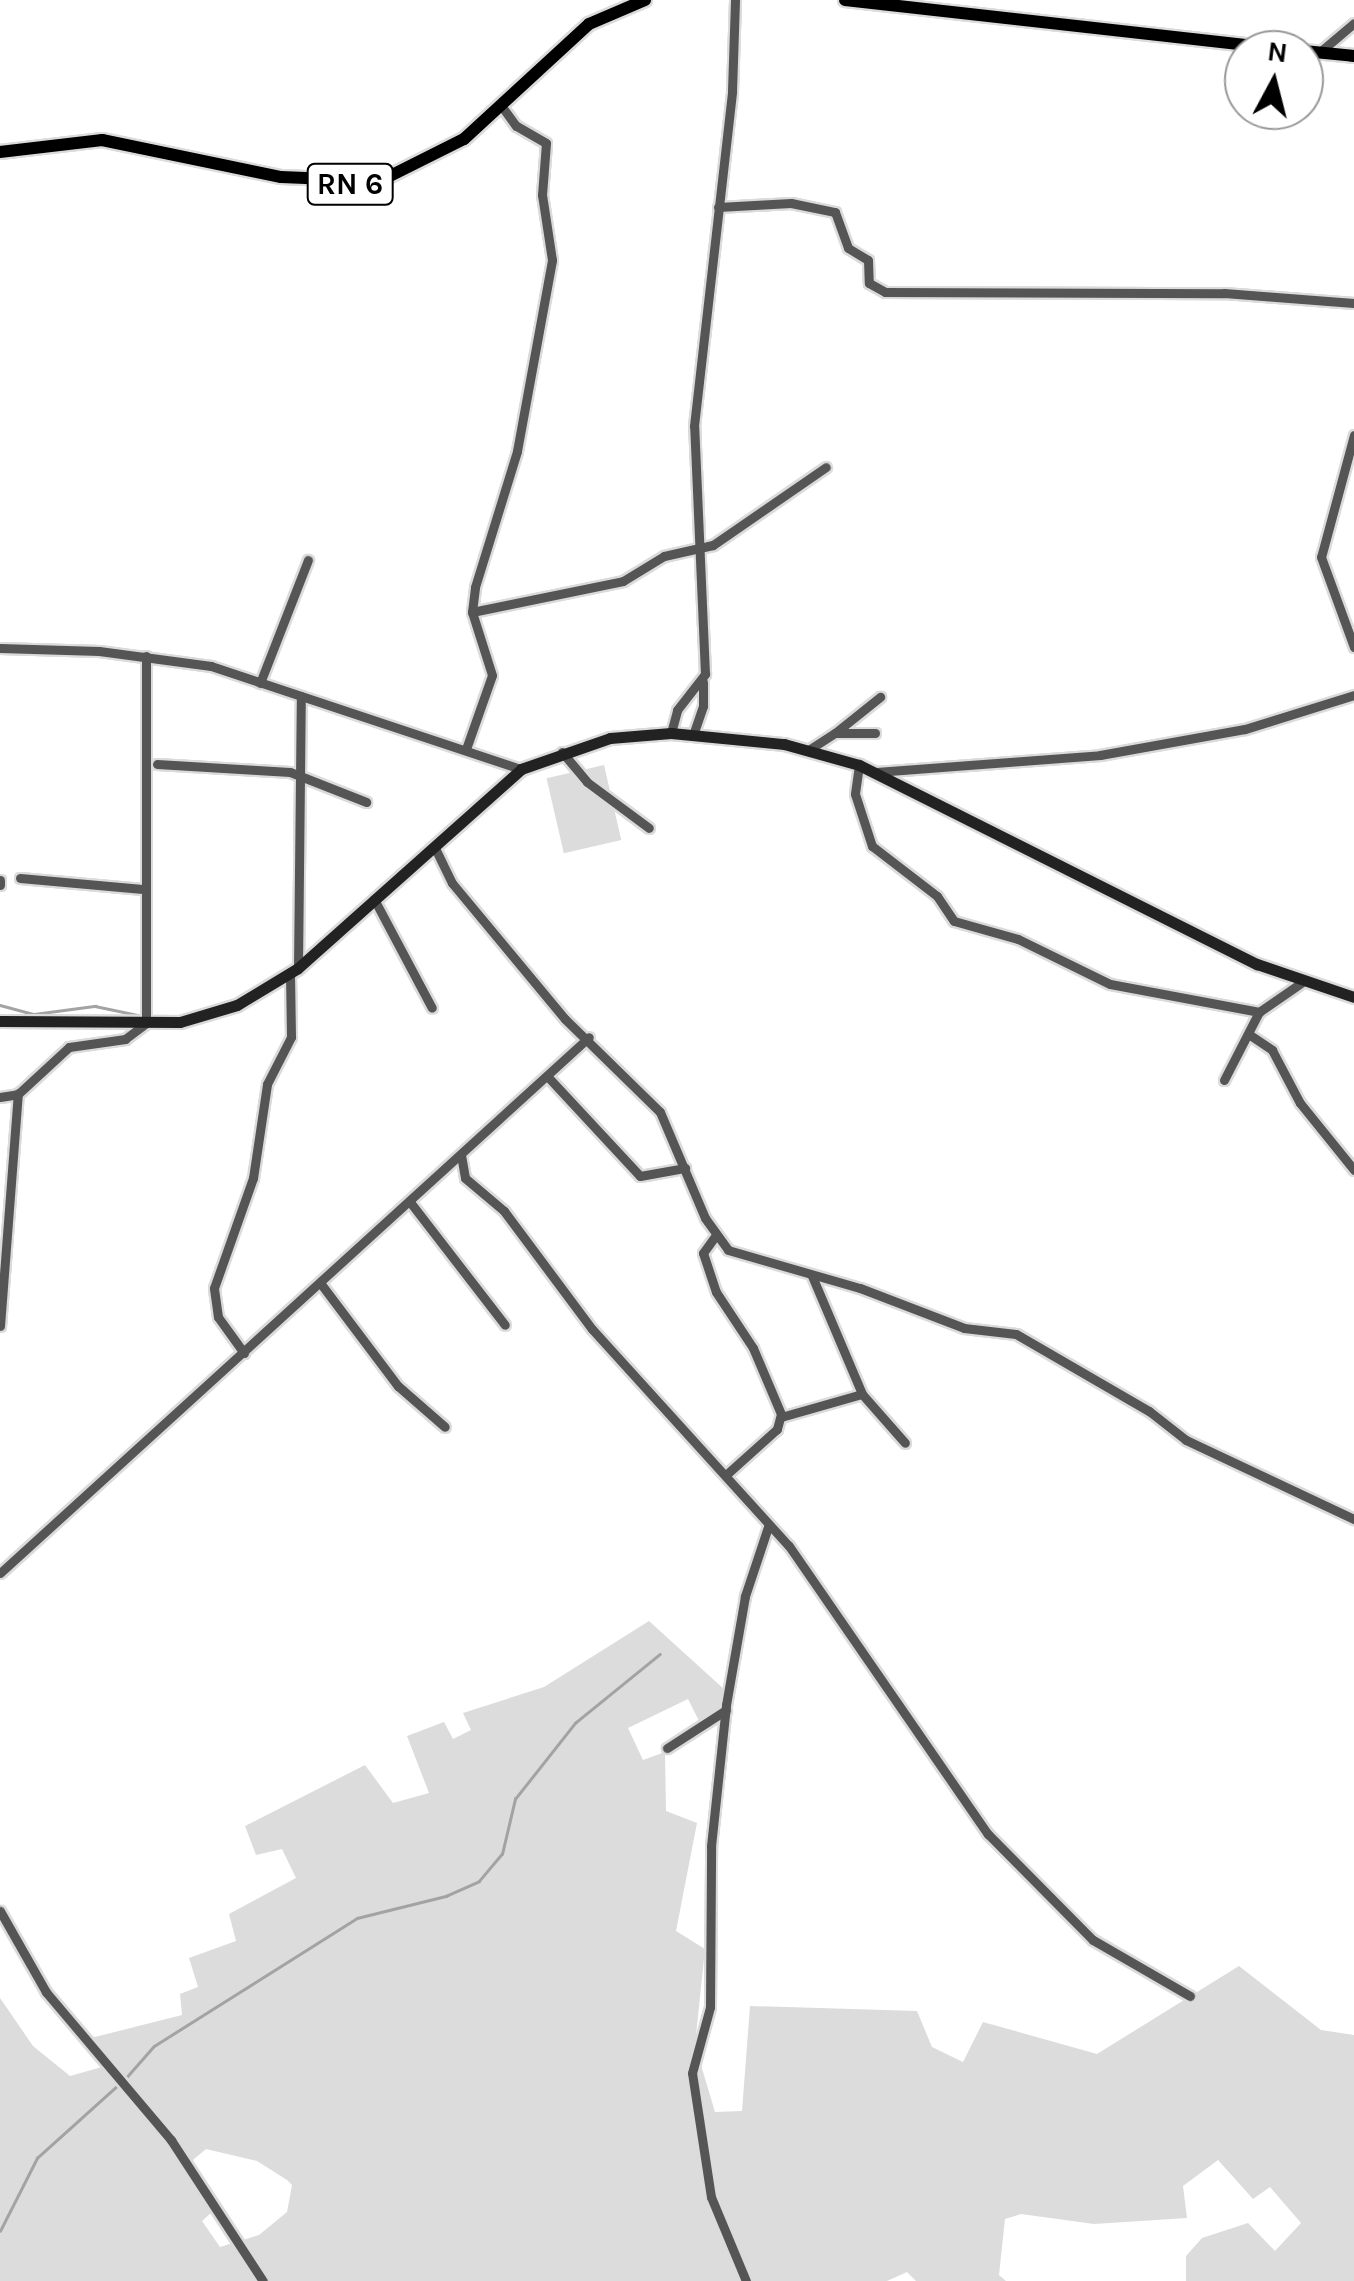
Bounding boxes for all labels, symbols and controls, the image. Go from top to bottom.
north arrow [1224,30,1324,130]
text: N [1265,34,1289,69]
road number: RN 6 [305,159,395,209]

